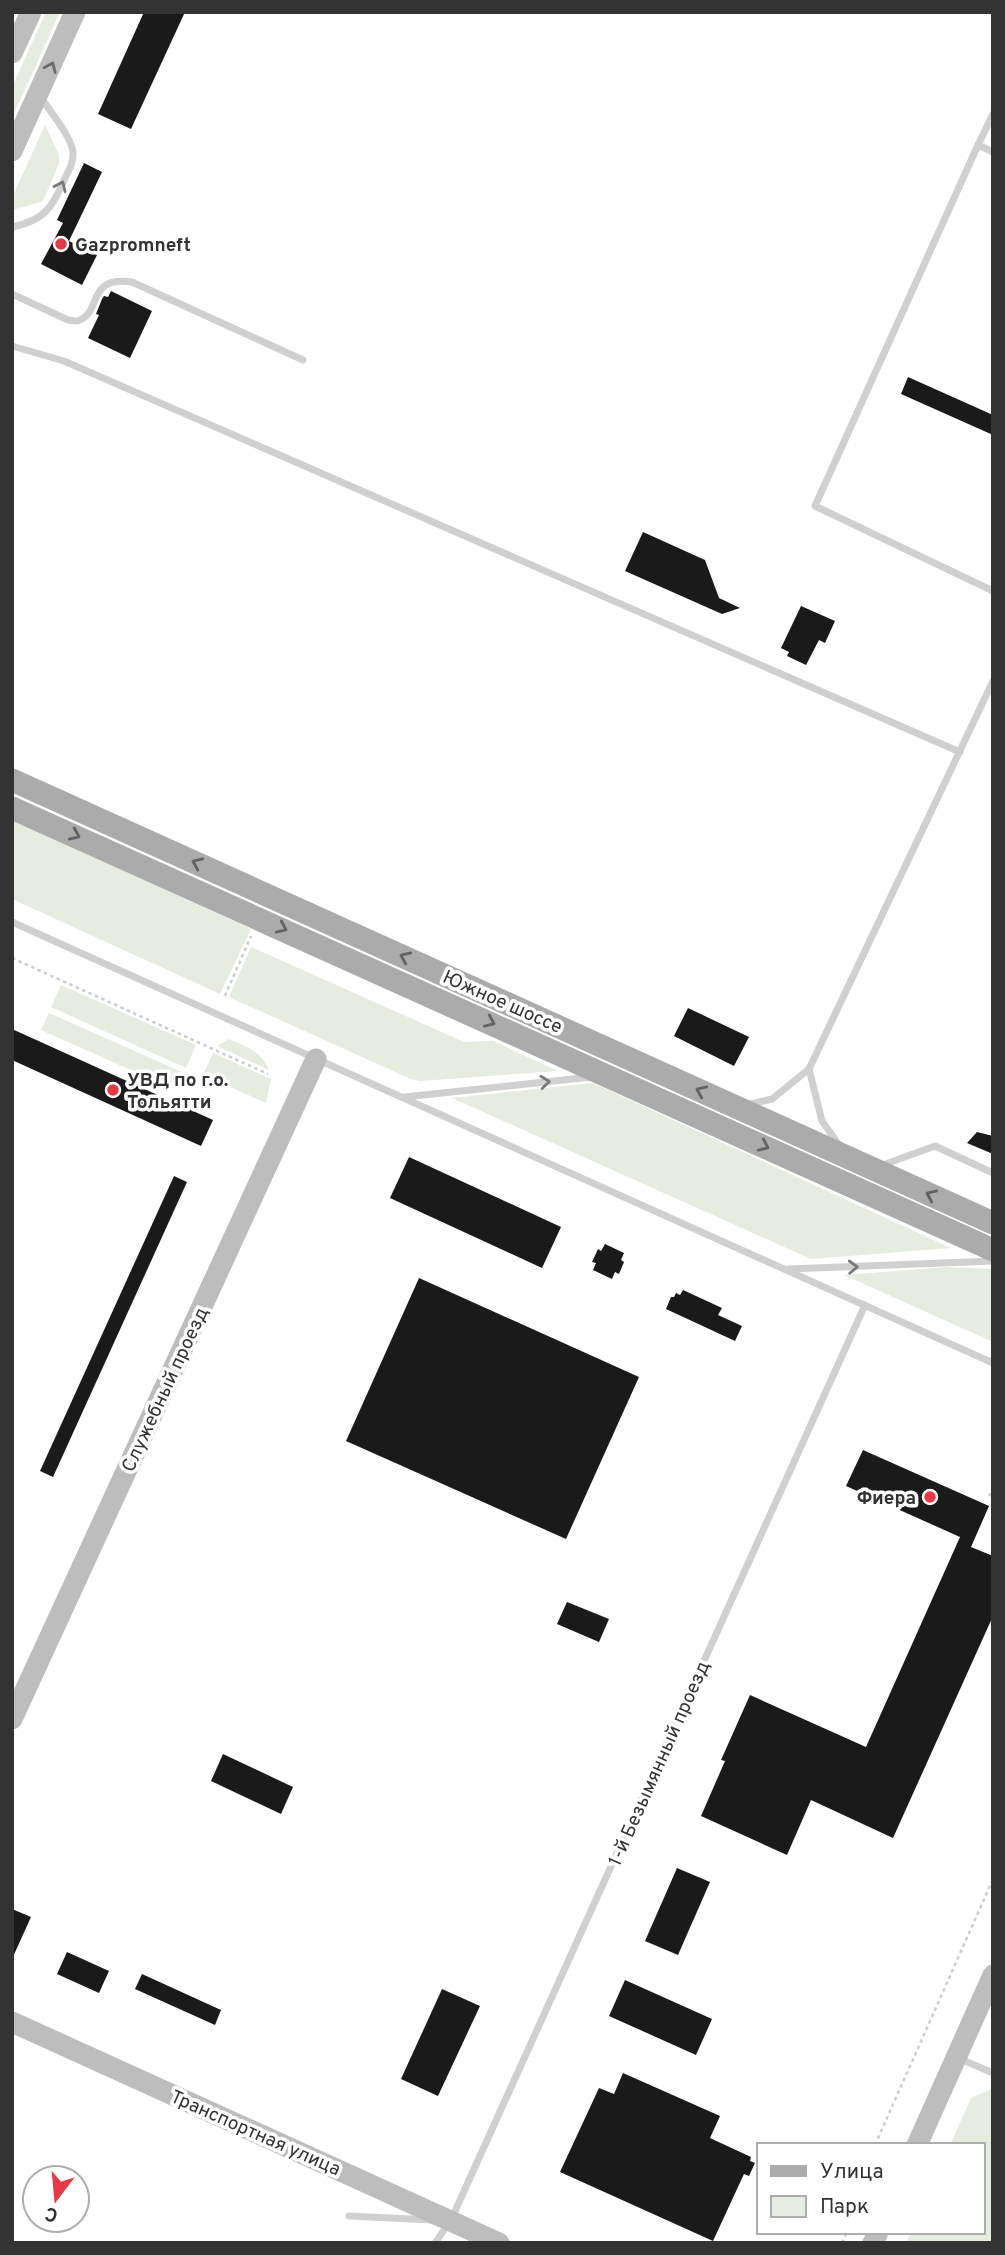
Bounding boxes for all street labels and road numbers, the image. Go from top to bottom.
street label: Южное шоссе [439,966,566,1040]
street label: Служебный проезд [117,1304,215,1476]
street label: 1-й Безымянный проезд [604,1658,716,1870]
street label: Транспортная улица [166,2085,344,2182]

